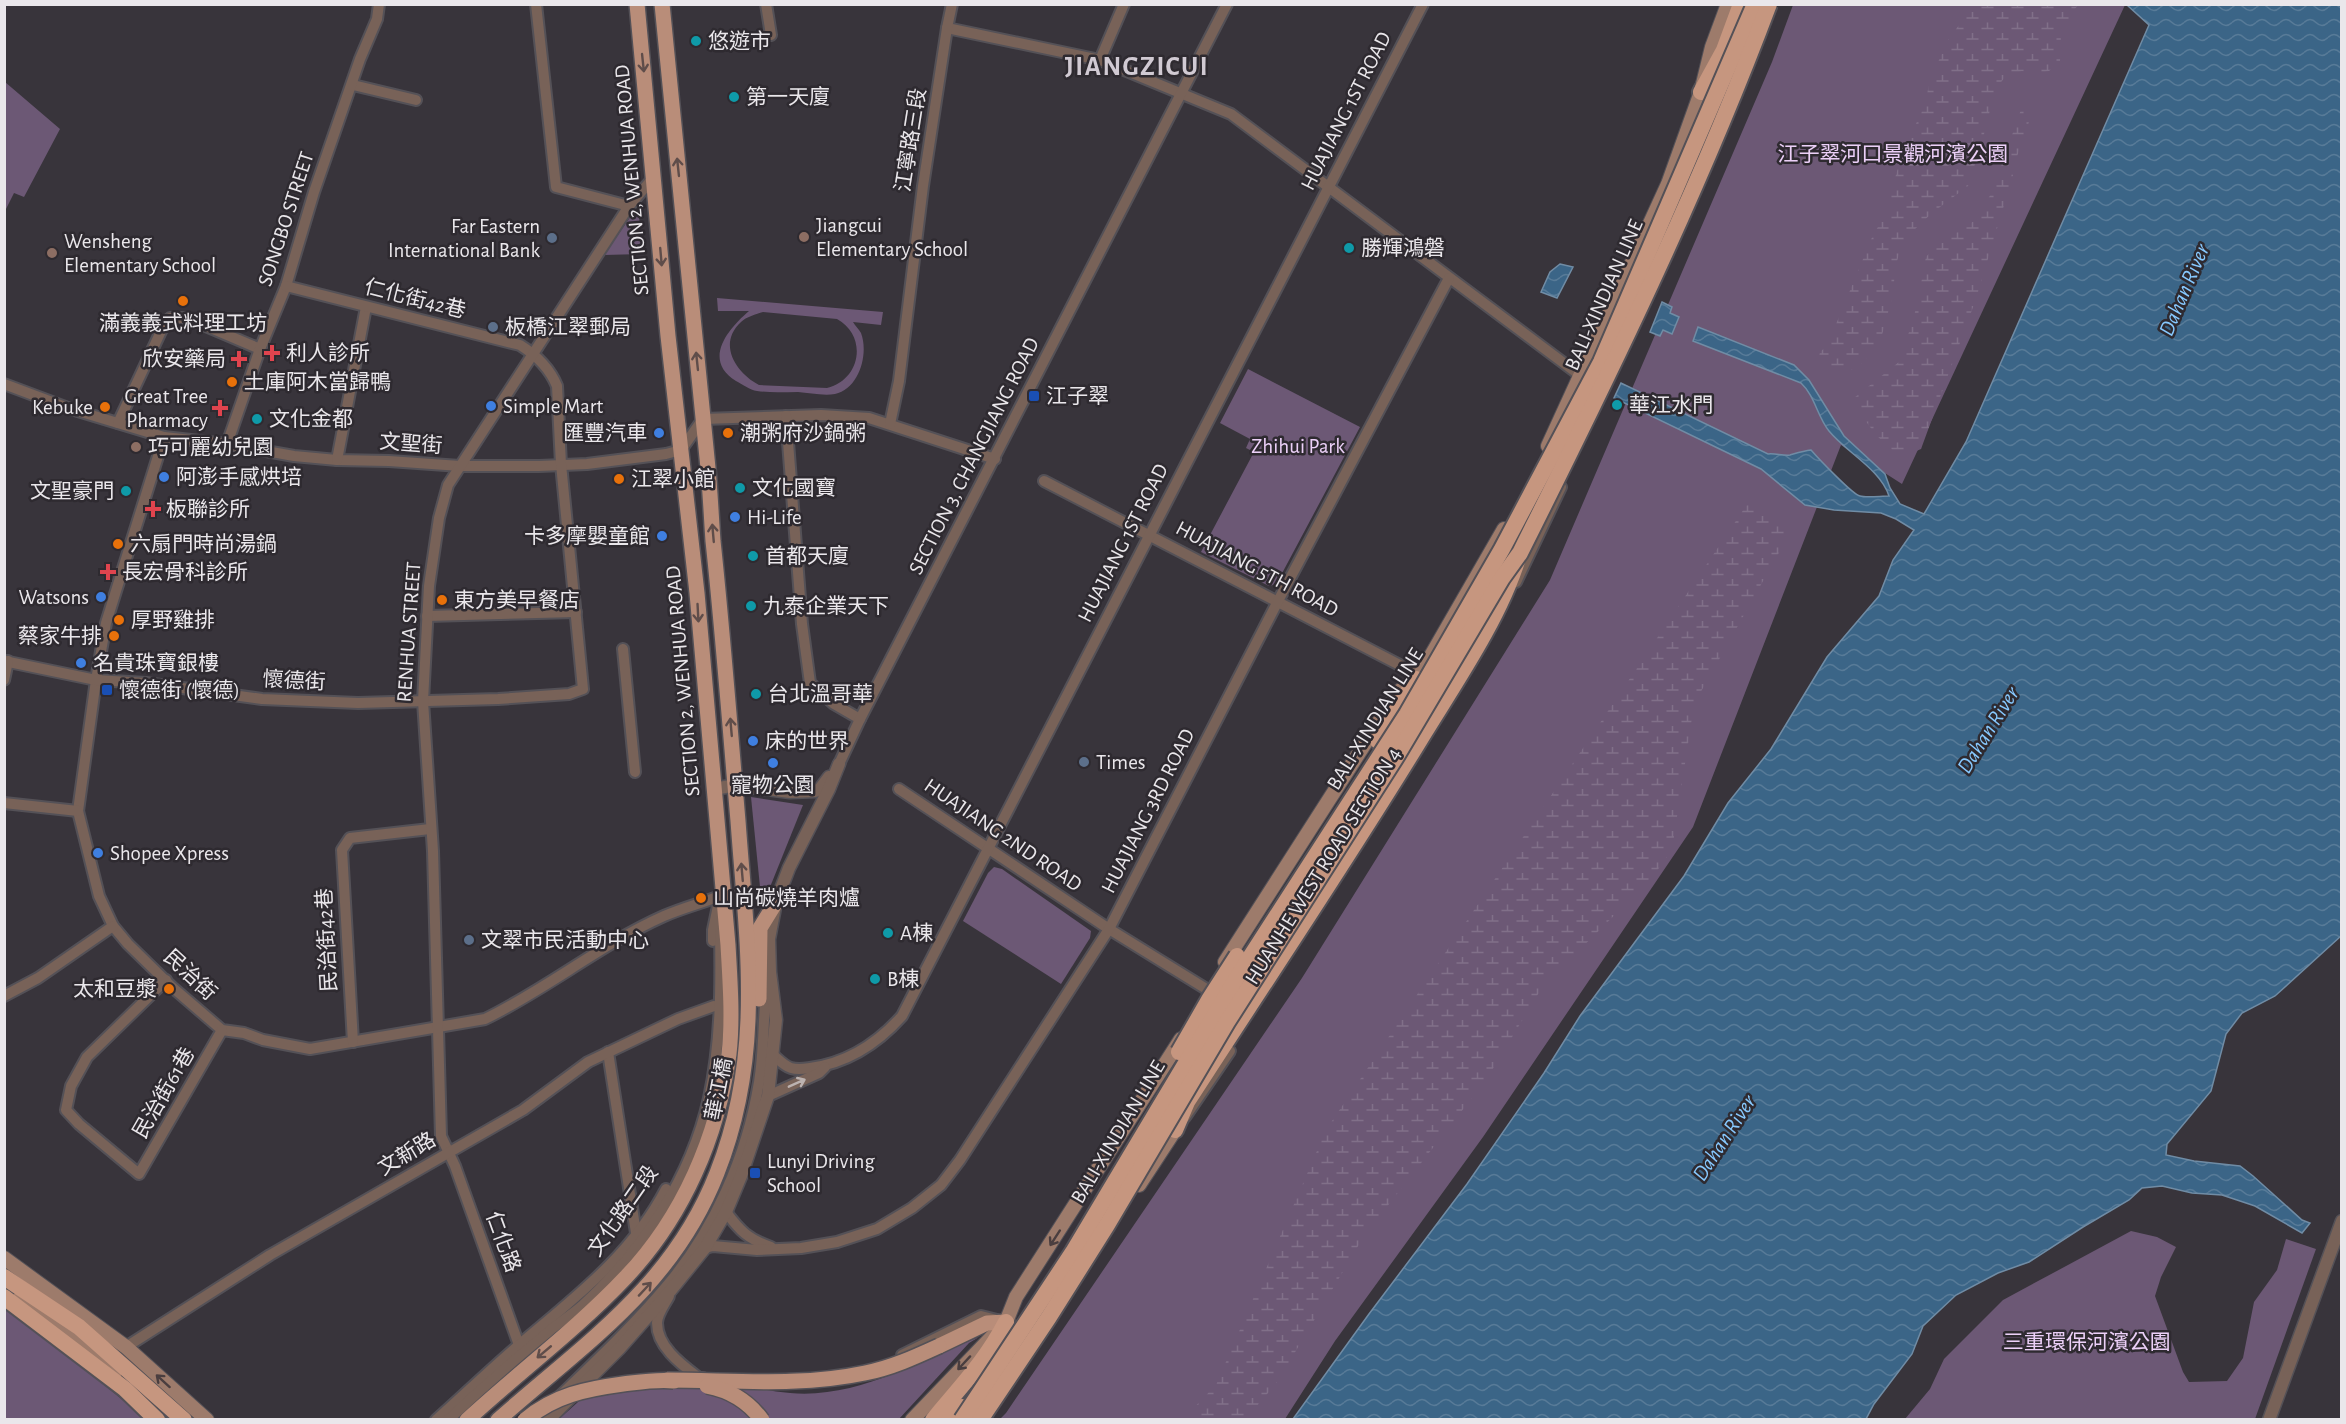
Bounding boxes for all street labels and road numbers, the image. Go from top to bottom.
street label: HUAJIANG 1ST ROAD [1297,29,1395,193]
street label: SECTION 2, WENHUA ROAD [611,64,653,296]
street label: 江寧路三段 [891,86,930,193]
street label: SONGBO STREET [254,149,318,289]
street label: BALI-XINDIAN LINE [1561,216,1647,374]
street label: 仁化街42巷 [362,275,468,322]
street label: SECTION 3, CHANGJIANG ROAD [905,334,1043,578]
street label: 文聖街 [379,430,443,457]
street label: HUAJIANG 1ST ROAD [1074,461,1172,625]
street label: HUAJIANG 5TH ROAD [1172,517,1342,621]
street label: RENHUA STREET [394,561,424,703]
street label: SECTION 2, WENHUA ROAD [662,565,704,797]
street label: BALI-XINDIAN LINE [1323,644,1427,794]
street label: 懷德街 [262,668,326,693]
street label: HUAJIANG 3RD ROAD [1098,726,1198,896]
street label: HUANHE WEST ROAD SECTION 4 [1241,744,1405,988]
street label: HUAJIANG 2ND ROAD [921,775,1085,895]
street label: 民治街42巷 [313,888,340,992]
street label: 民治街 [160,945,221,1004]
street label: 民治街61巷 [129,1043,198,1142]
street label: 華江橋 [702,1056,735,1122]
street label: BALI-XINDIAN LINE [1067,1057,1169,1207]
street label: 文新路 [374,1128,439,1179]
street label: 文化路二段 [583,1161,662,1260]
street label: 仁化路 [482,1208,525,1275]

